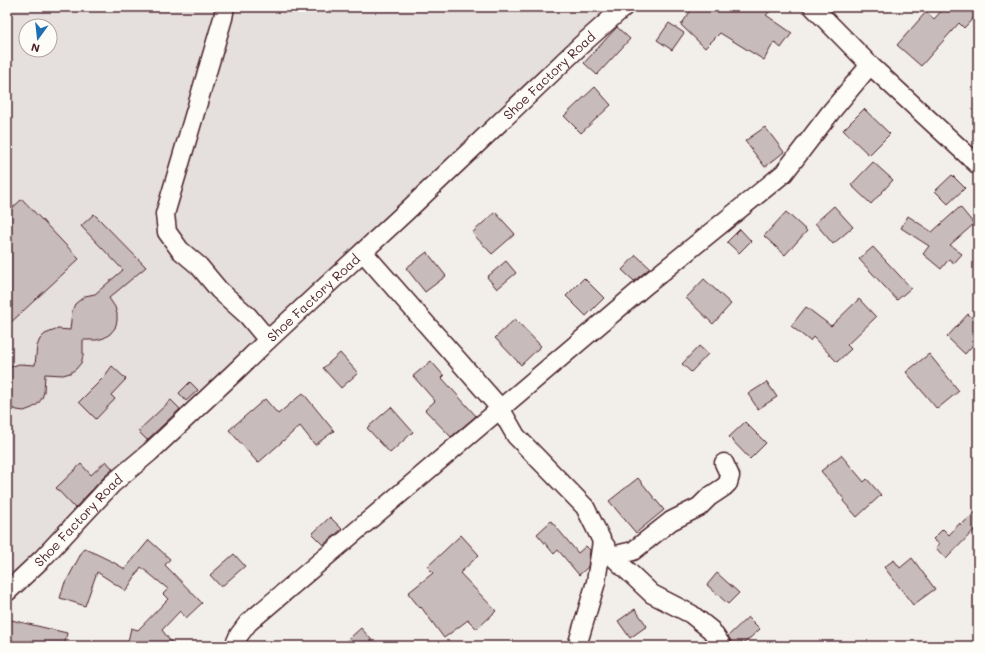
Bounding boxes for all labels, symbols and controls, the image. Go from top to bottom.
north arrow [18,18,58,58]
street label: Shoe Factory Road [499,27,599,123]
text: N [29,40,41,56]
street label: Shoe Factory Road [263,250,363,345]
street label: Shoe Factory Road [30,470,125,570]

